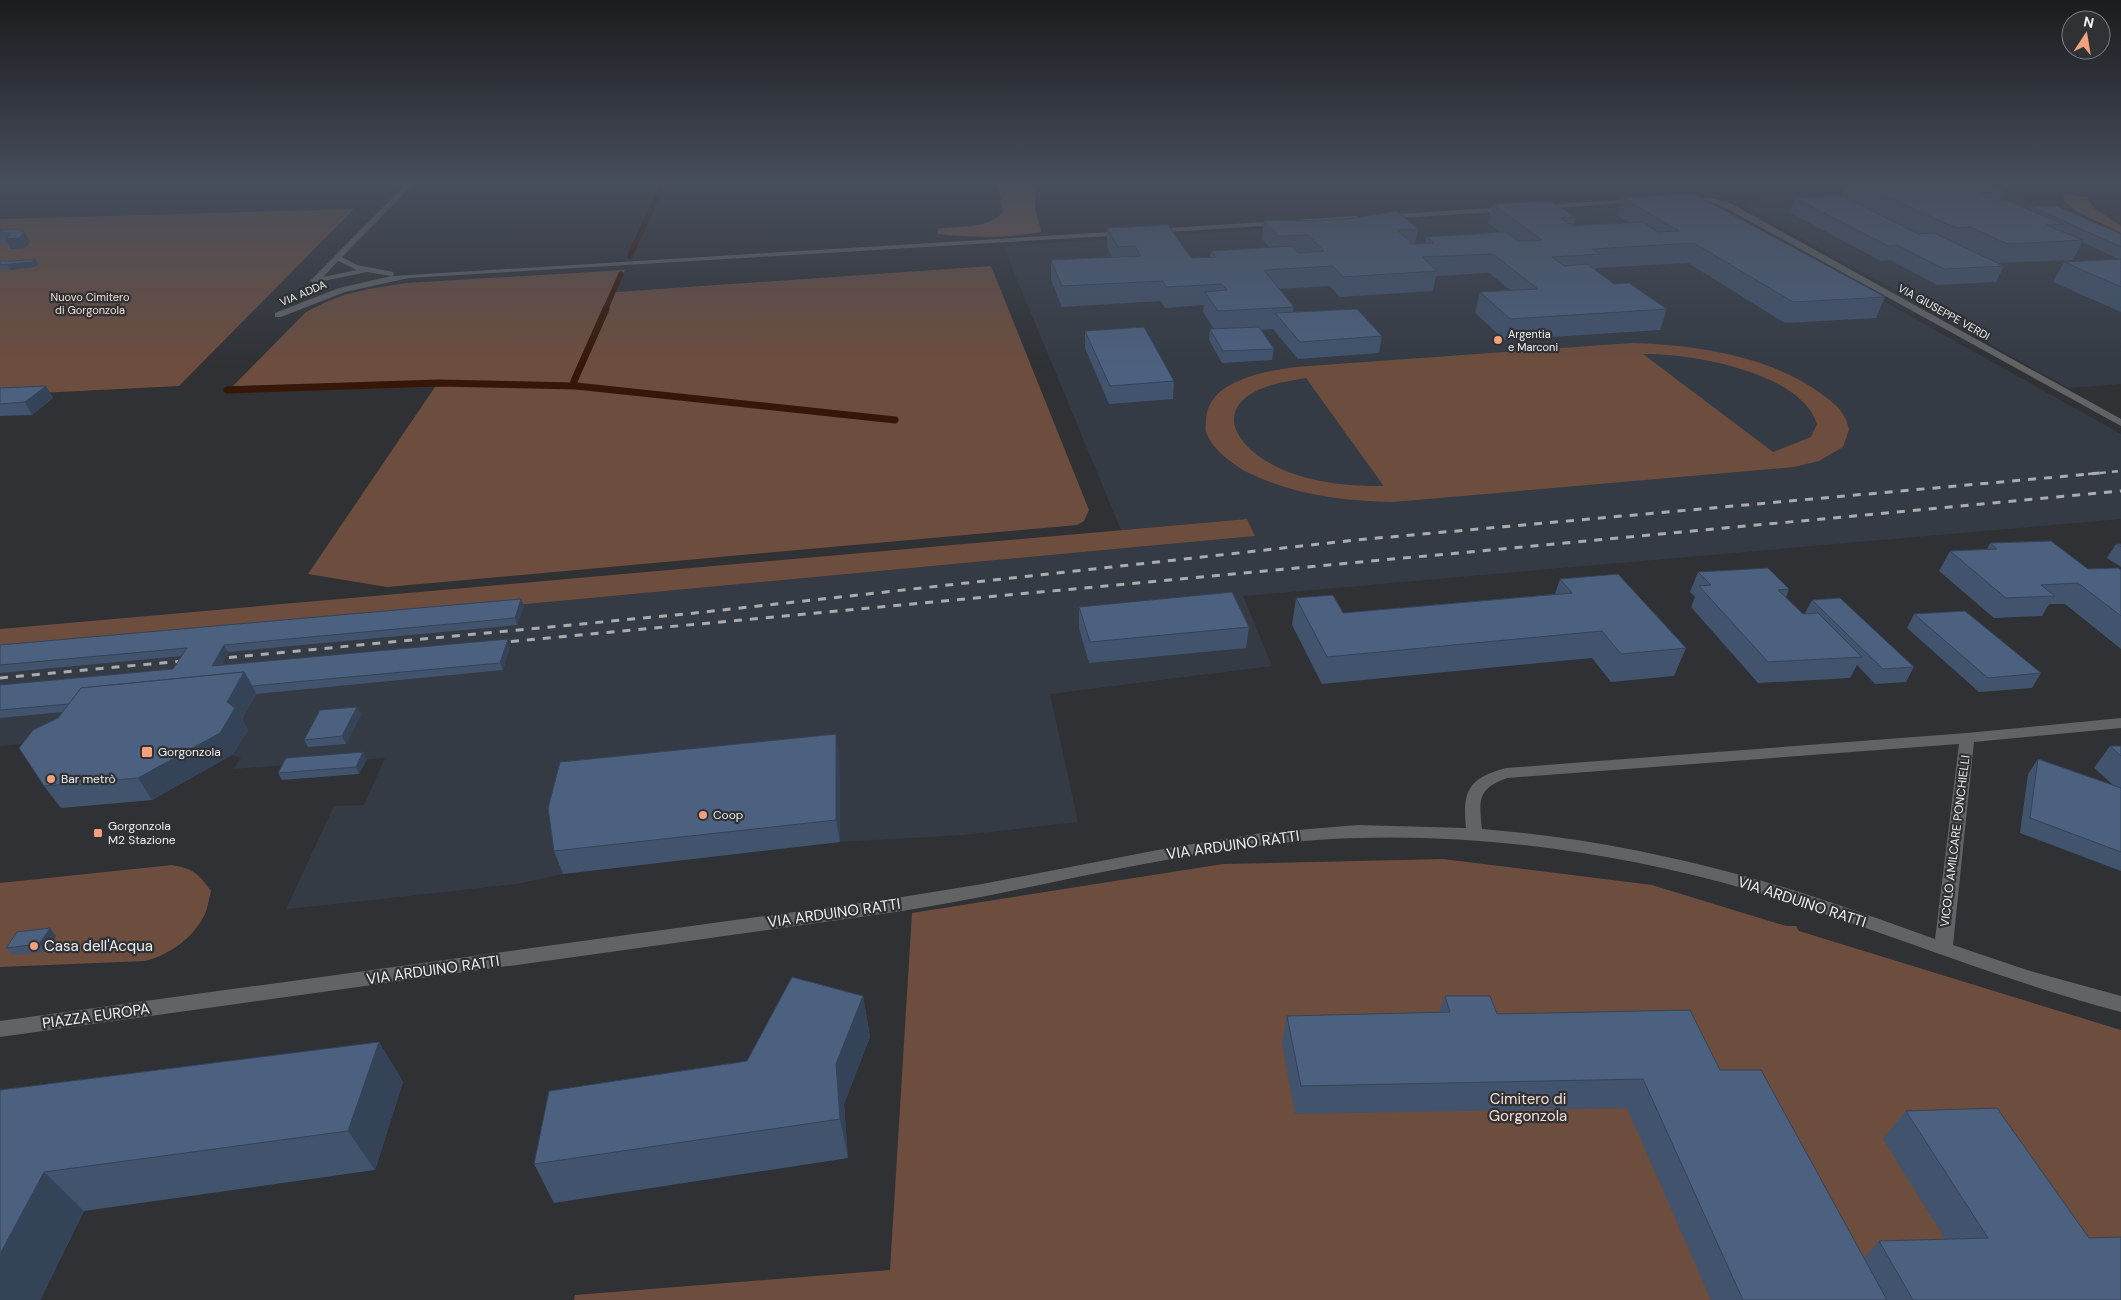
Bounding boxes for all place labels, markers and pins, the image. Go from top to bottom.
place label: Argentia e Marconi [1508,327,1558,354]
marker: Argentia e Marconi [1492,334,1504,346]
place label: Gorgonzola [158,744,221,760]
marker: Gorgonzola [140,745,154,759]
place label: Bar metrò [61,771,116,787]
marker: Bar metrò [45,773,57,785]
place label: Coop [713,807,743,823]
marker: Coop [697,809,709,821]
place label: Gorgonzola M2 Stazione [108,818,176,848]
marker: Gorgonzola M2 Stazione [92,827,104,839]
place label: Casa dell'Acqua [44,936,153,956]
marker: Casa dell'Acqua [28,940,40,952]

